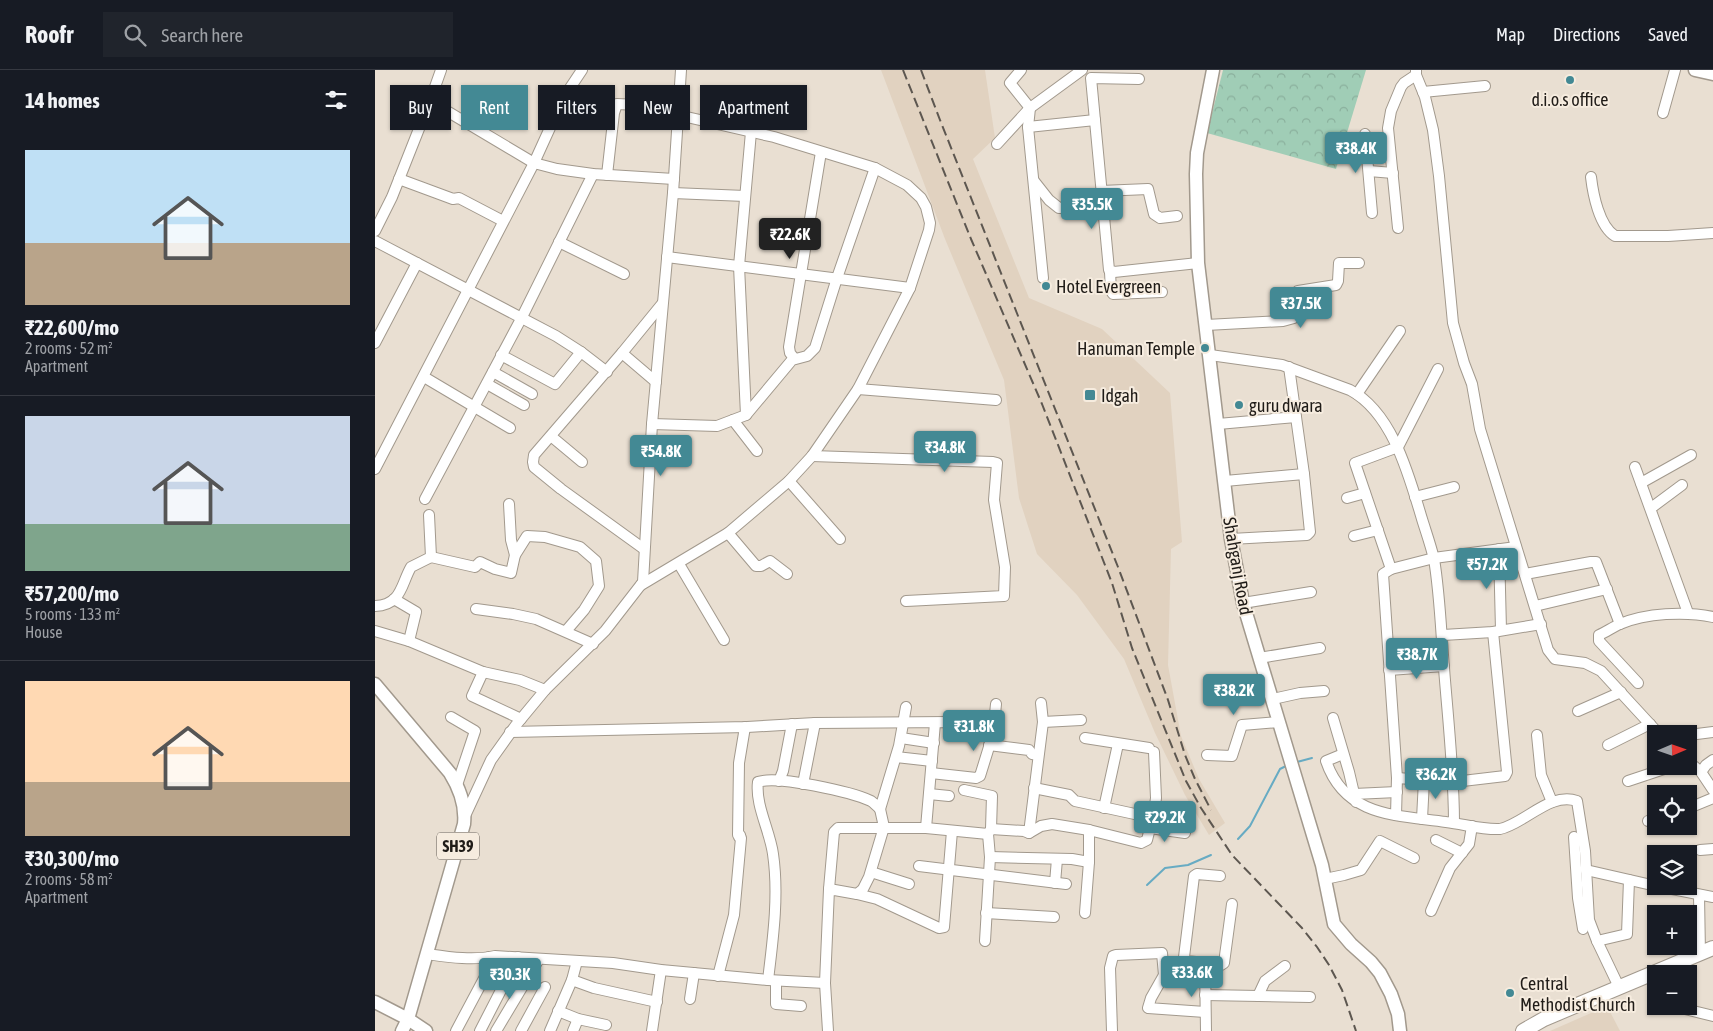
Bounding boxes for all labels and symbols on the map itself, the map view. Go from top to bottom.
marker: d.i.o.s office [1564,74,1576,86]
place label: d.i.o.s office [1532,89,1608,110]
pin: ₹38.4K [1315,132,1397,174]
pin: ₹35.5K [1051,188,1133,230]
pin: ₹22.6K [749,218,831,260]
place label: Hotel Evergreen [1056,276,1161,297]
marker: Hotel Evergreen [1040,280,1052,292]
pin: ₹37.5K [1260,286,1342,329]
place label: Hanuman Temple [1077,338,1195,359]
marker: Hanuman Temple [1199,342,1211,354]
place label: Idgah [1101,385,1139,406]
marker: Idgah [1083,388,1097,402]
place label: guru dwara [1249,395,1323,416]
marker: guru dwara [1233,399,1245,411]
pin: ₹34.8K [904,430,986,473]
pin: ₹54.8K [620,434,702,477]
street label: Shahganj Road [1219,516,1257,616]
pin: ₹57.2K [1446,548,1528,590]
pin: ₹38.7K [1376,638,1458,680]
pin: ₹38.2K [1193,674,1275,716]
pin: ₹31.8K [933,710,1015,752]
north arrow [1647,725,1697,775]
pin: ₹36.2K [1395,758,1477,800]
pin: ₹29.2K [1124,800,1206,843]
road number: SH39 [437,832,479,859]
pin: ₹33.6K [1151,956,1233,998]
pin: ₹30.3K [469,958,551,1000]
place label: Central Methodist Church [1520,973,1636,1015]
marker: Central Methodist Church [1504,987,1516,999]

